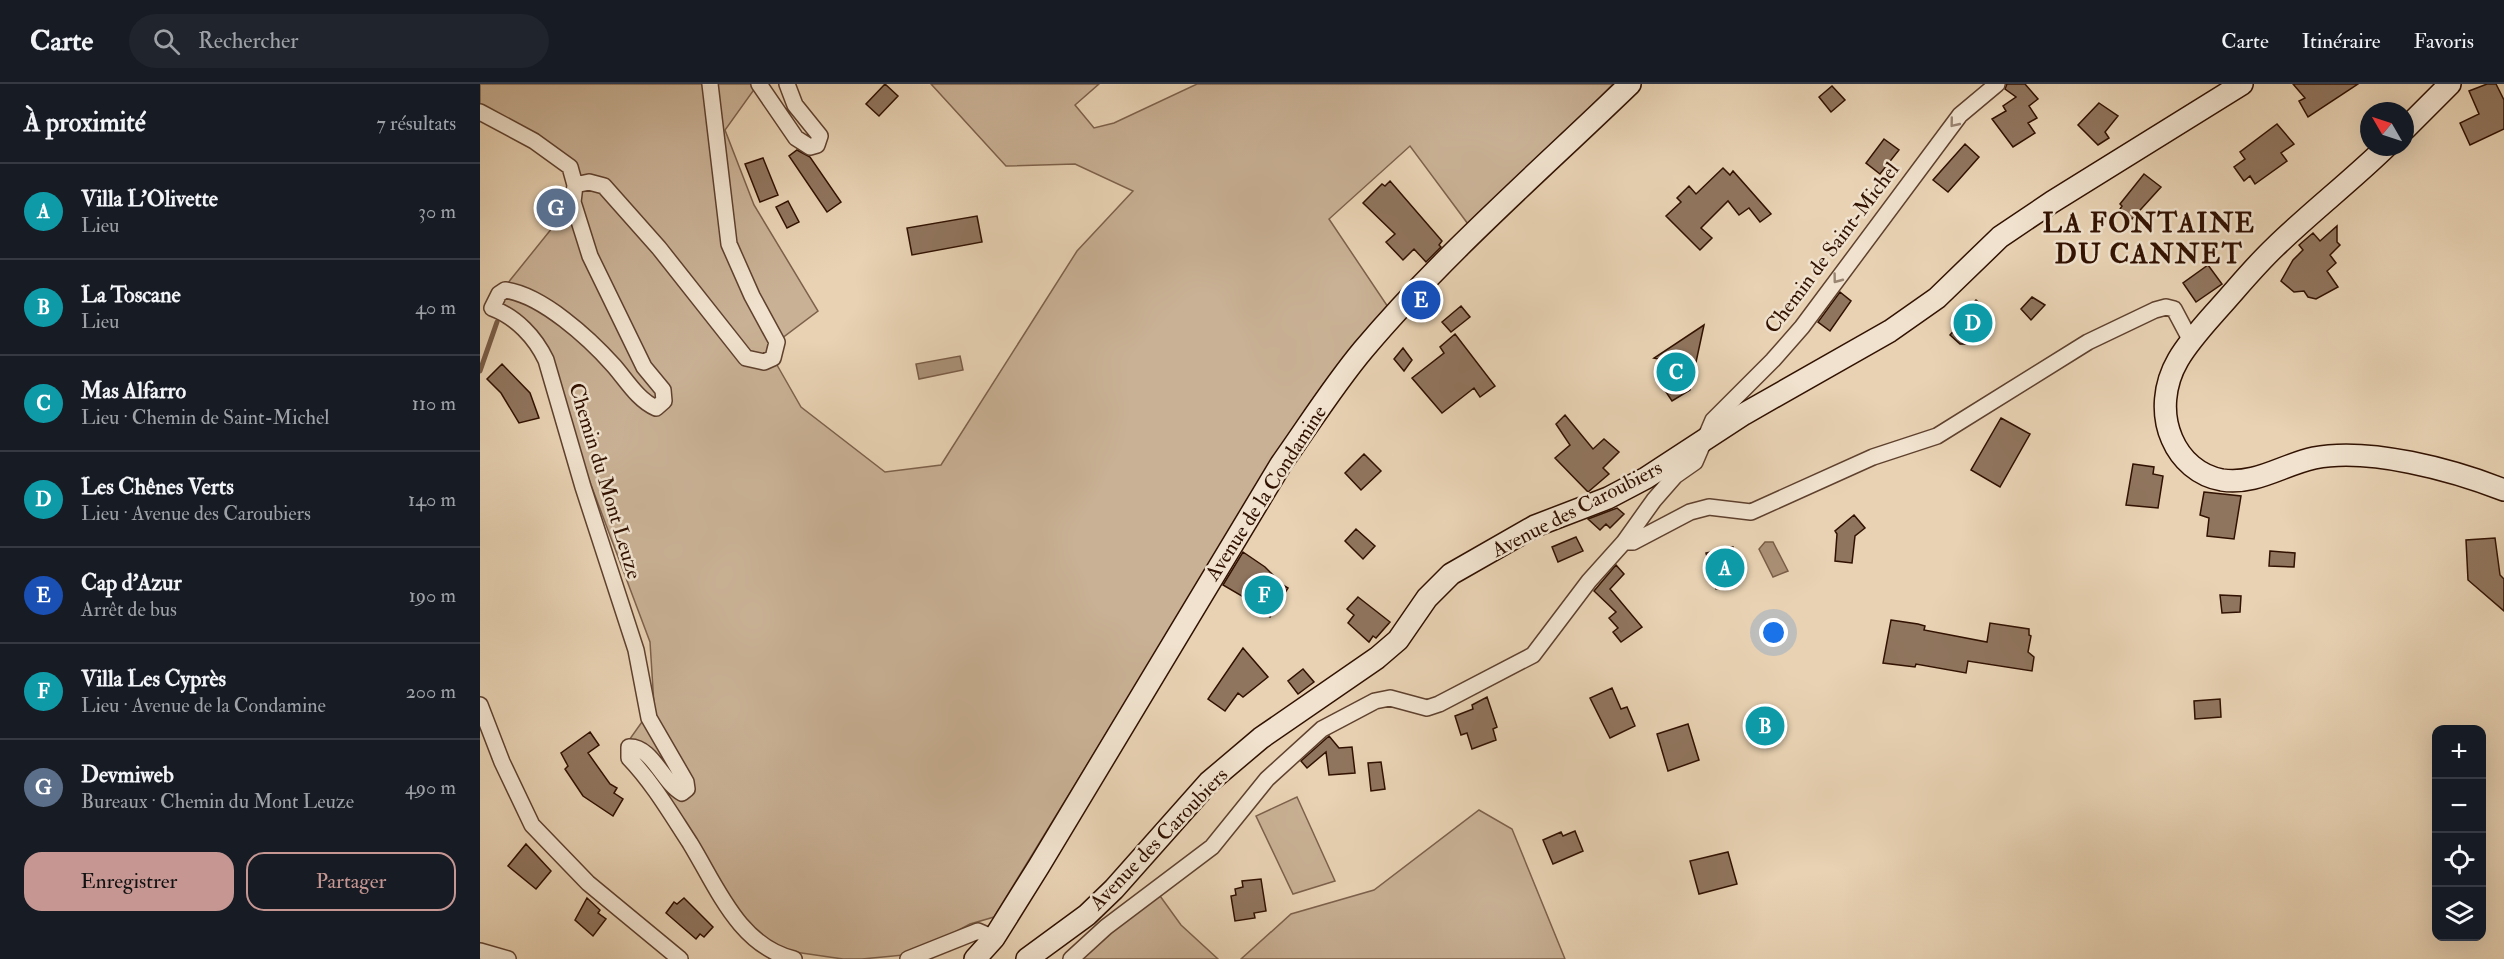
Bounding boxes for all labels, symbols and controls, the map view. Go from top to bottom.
search box [129,14,549,68]
text: Carte [30,24,93,59]
icon: search [150,25,183,58]
text: Rechercher [198,27,298,55]
text: Carte [2221,28,2269,55]
text: Itinéraire [2302,28,2380,55]
text: Favoris [2413,28,2474,55]
north arrow [2360,102,2414,156]
text: À proximité [24,107,146,139]
text: 7 résultats [377,111,456,136]
one-way arrow [1950,116,1961,127]
street label: Chemin de Saint-Michel [1759,156,1906,339]
text: Villa L'Olivette [81,185,218,213]
pin: G [536,186,576,230]
text: A [37,199,50,224]
text: 30 m [418,199,456,224]
district label: LA FONTAINE DU CANNET [2042,207,2256,271]
text: Lieu [81,213,119,238]
one-way arrow [1834,273,1845,284]
pin: E [1402,278,1440,322]
text: La Toscane [81,281,181,309]
text: B [37,295,50,320]
text: 40 m [415,295,456,320]
pin: D [1954,300,1992,346]
text: Lieu [81,309,119,334]
pin: C [1656,350,1696,394]
text: Mas Alfarro [81,377,186,405]
street label: Chemin du Mont Leuze [562,380,648,583]
text: C [36,391,51,416]
text: 110 m [412,391,456,416]
street label: Avenue de la Condamine [1199,400,1333,587]
text: Lieu · Chemin de Saint-Michel [81,405,329,430]
street label: Avenue des Caroubiers [1486,454,1667,564]
text: Les Chênes Verts [81,473,234,501]
text: D [35,487,52,512]
text: 140 m [408,487,456,512]
text: Lieu · Avenue des Caroubiers [81,501,311,526]
pin: A [1706,546,1744,590]
text: Cap d’Azur [81,569,182,597]
pin: F [1244,572,1284,618]
text: E [36,583,51,608]
text: 190 m [409,583,456,608]
text: Arrêt de bus [81,597,177,622]
your location [1759,618,1788,647]
text: Villa Les Cyprès [81,665,226,693]
text: F [37,679,50,704]
text: 200 m [406,679,456,704]
text: Lieu · Avenue de la Condamine [81,693,326,718]
pin: B [1746,704,1784,748]
map controls [2432,725,2486,941]
button: + [2432,725,2486,779]
text: Devmiweb [81,761,174,789]
street label: Avenue des Caroubiers [1083,762,1234,917]
text: G [35,775,52,800]
text: 490 m [405,775,456,800]
button: − [2432,779,2486,833]
text: Bureaux · Chemin du Mont Leuze [81,789,354,814]
button: locate [2432,833,2486,887]
button: Enregistrer [24,852,234,911]
button: Partager [246,852,456,911]
button: layers [2432,887,2486,941]

